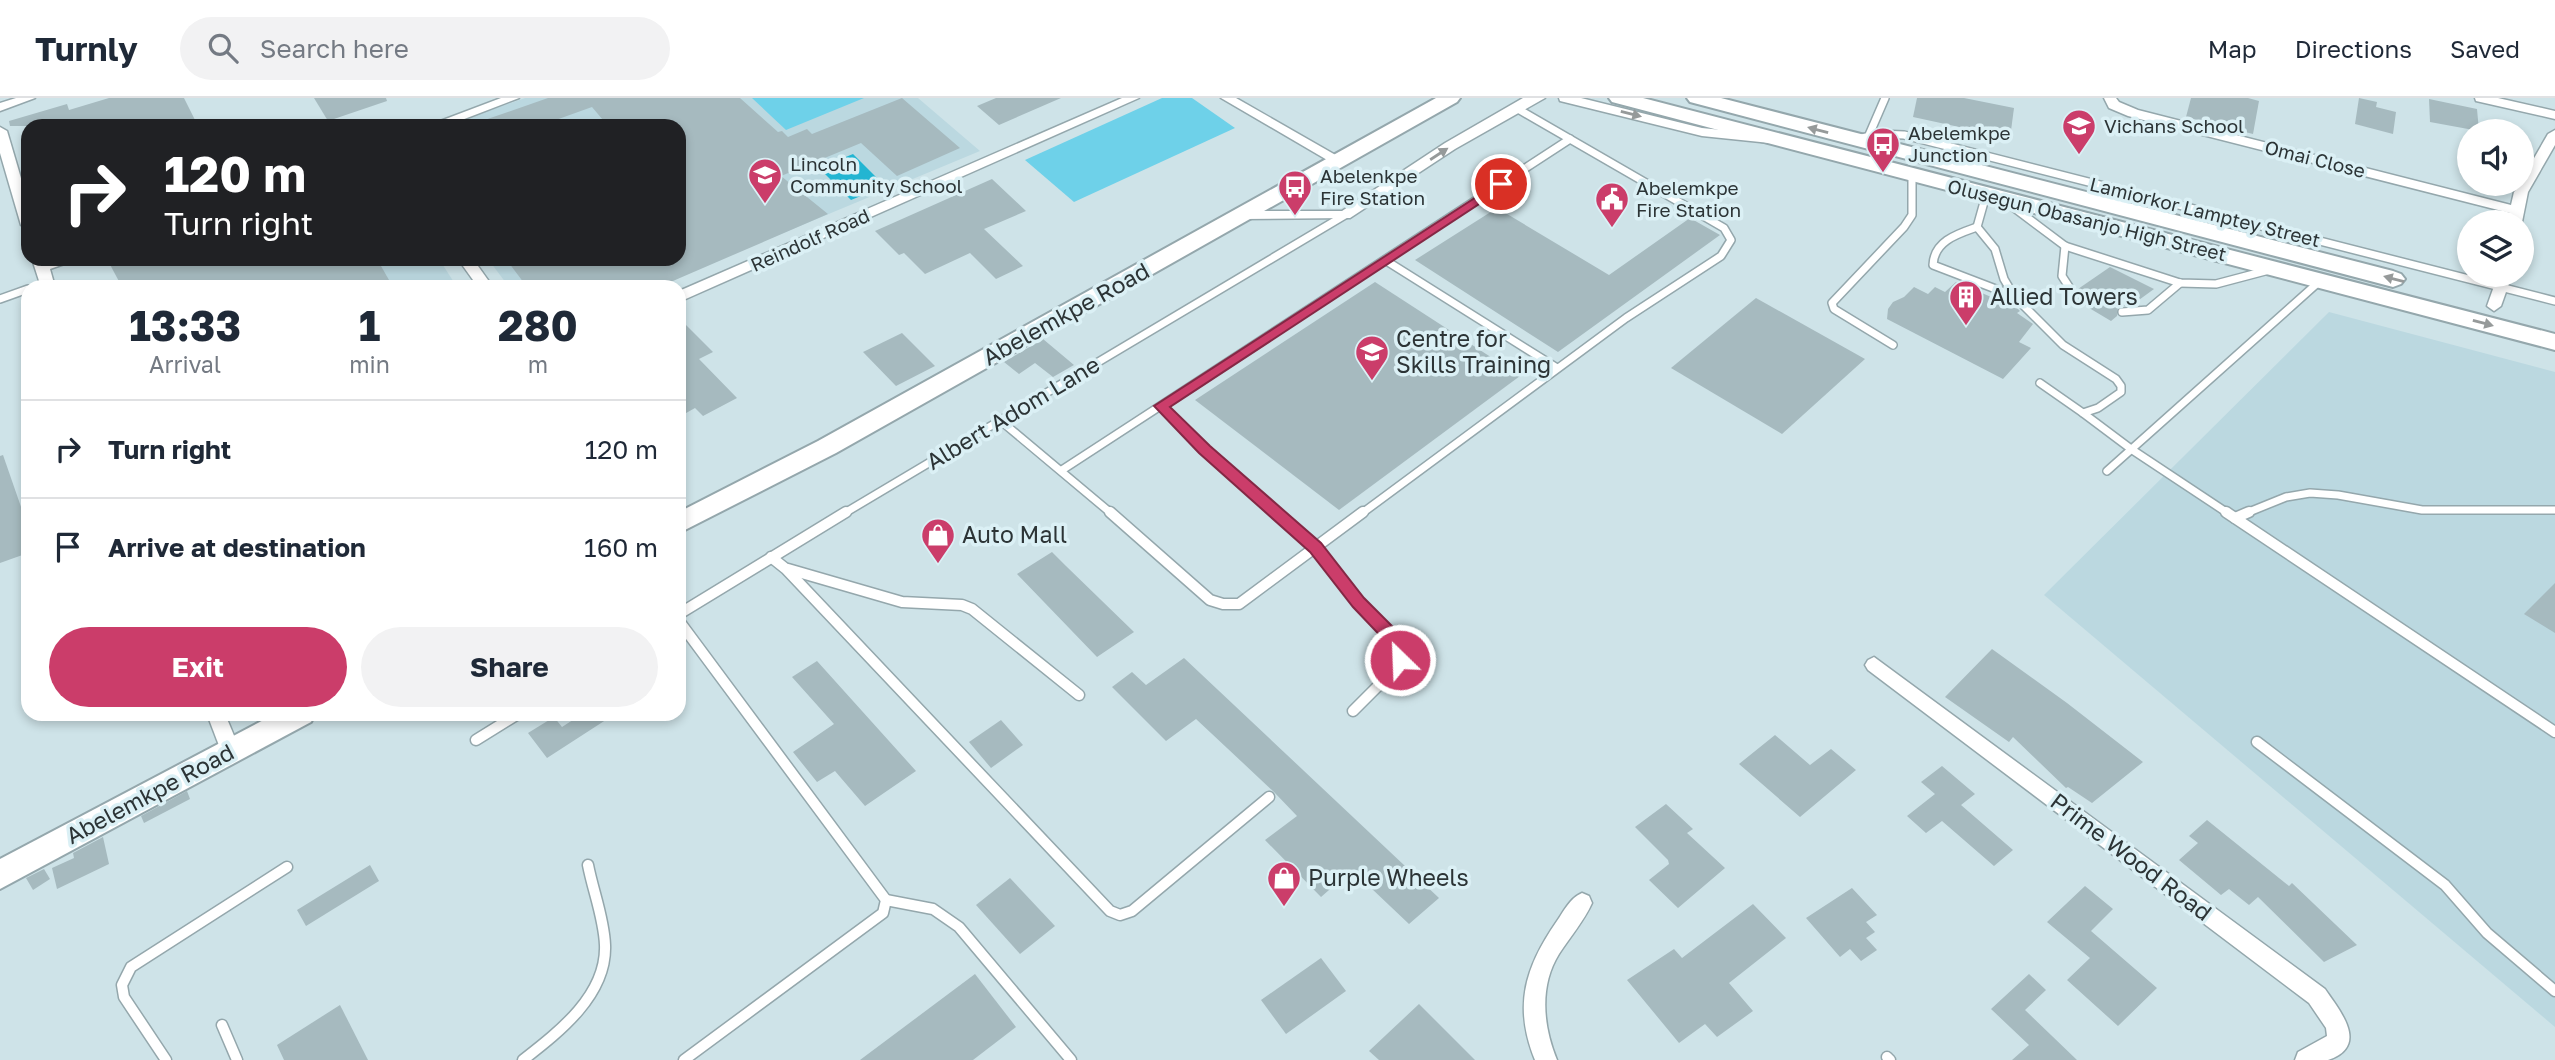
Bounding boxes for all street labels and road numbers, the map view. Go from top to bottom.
street label: Omai Close [2262,135,2368,182]
street label: Lamiorkor Lamptey Street [2088,172,2323,251]
street label: Olusegun Obasanjo High Street [1945,174,2229,265]
street label: Reindolf Road [747,203,873,276]
street label: Abelemkpe Road [977,256,1154,371]
street label: Albert Adom Lane [921,349,1104,475]
street label: Abelemkpe Road [61,737,238,849]
street label: Prime Wood Road [2045,786,2218,926]

